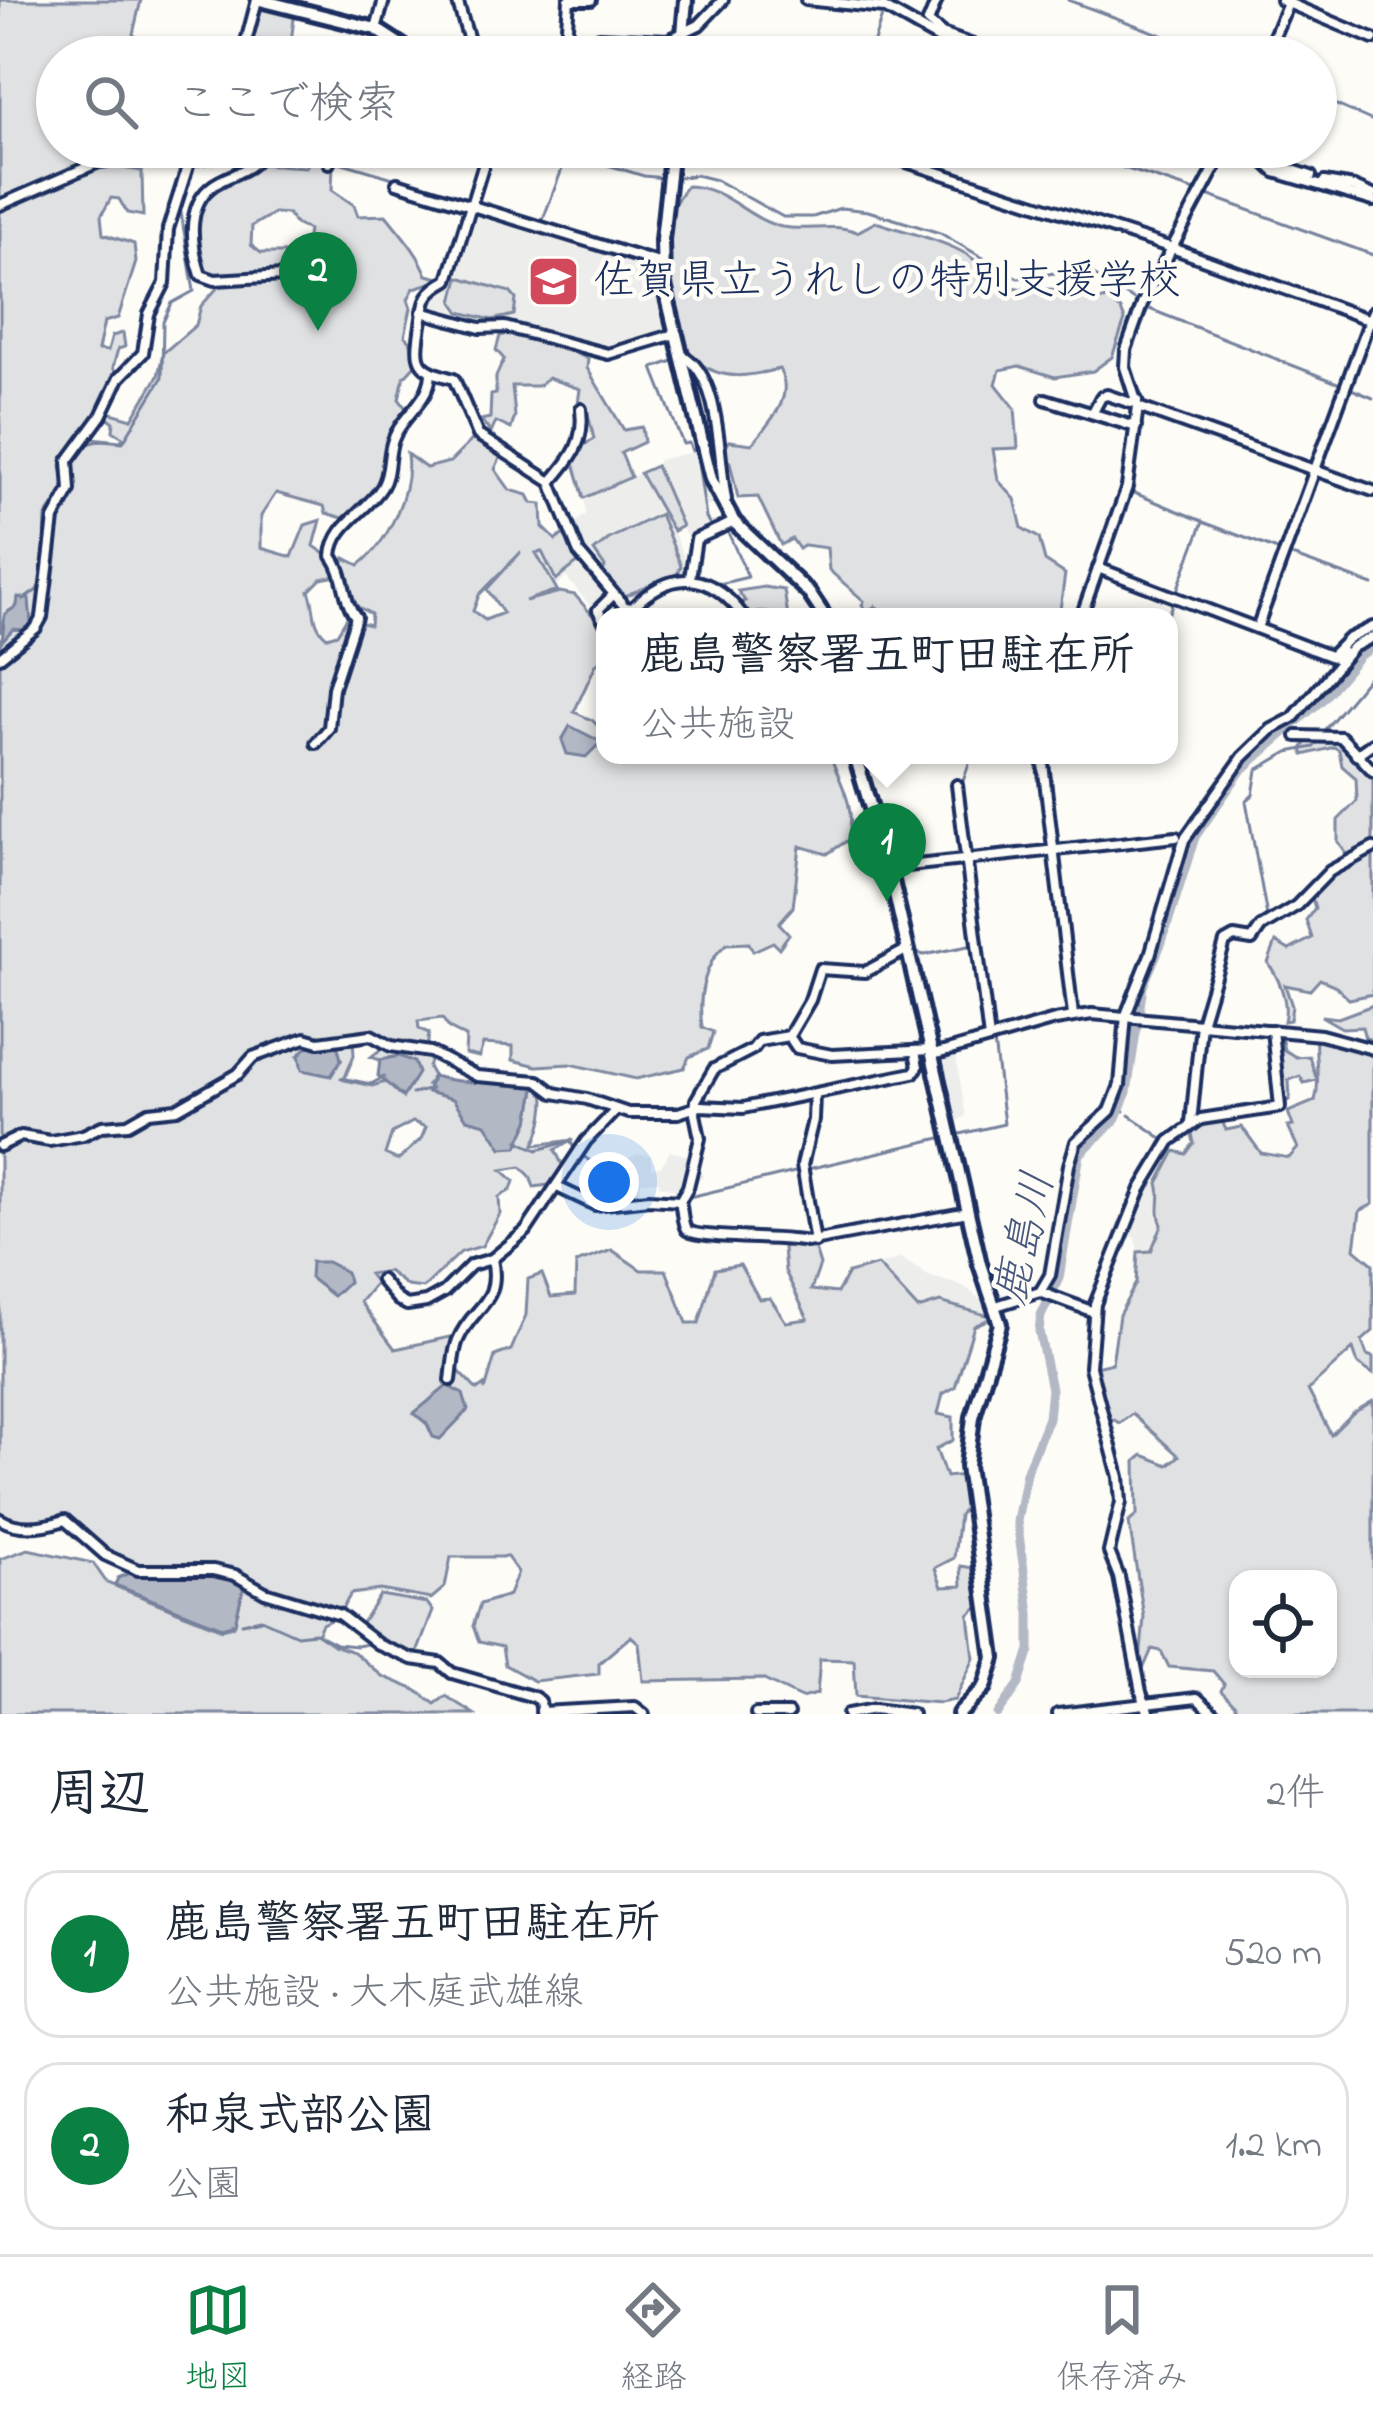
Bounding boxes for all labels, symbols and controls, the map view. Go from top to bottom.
search box [36,36,1337,168]
icon: search [78,69,144,135]
text: ここで検索 [174,73,399,139]
pin: 2 [279,232,357,331]
place label: 佐賀県立うれしの特別支援学校 [593,252,1181,313]
school or university icon: 佐賀県立うれしの特別支援学校 [526,254,582,310]
popup [596,608,1178,764]
text: 鹿島警察署五町田駐在所 [639,625,1135,691]
text: 公共施設 [639,698,796,755]
pin: 1 [848,803,926,902]
your location [579,1152,639,1212]
water label: 鹿島川 [980,1166,1074,1312]
map controls [1229,1570,1337,1678]
button: locate [1229,1570,1337,1678]
text: 周辺 [48,1759,150,1834]
text: 2件 [1267,1767,1325,1824]
text: 鹿島警察署五町田駐在所 [165,1893,660,1959]
text: 1 [84,1926,96,1983]
text: 520 m [1223,1926,1322,1983]
text: 公共施設 · 大木庭武雄線 [165,1966,583,2023]
text: 和泉式部公園 [165,2085,435,2151]
text: 2 [80,2118,100,2175]
text: 1.2 km [1225,2118,1322,2175]
text: 公園 [165,2158,243,2215]
tab: 地図 [185,2277,251,2403]
tab: 経路 [620,2277,686,2403]
tab: 保存済み [1056,2277,1188,2403]

